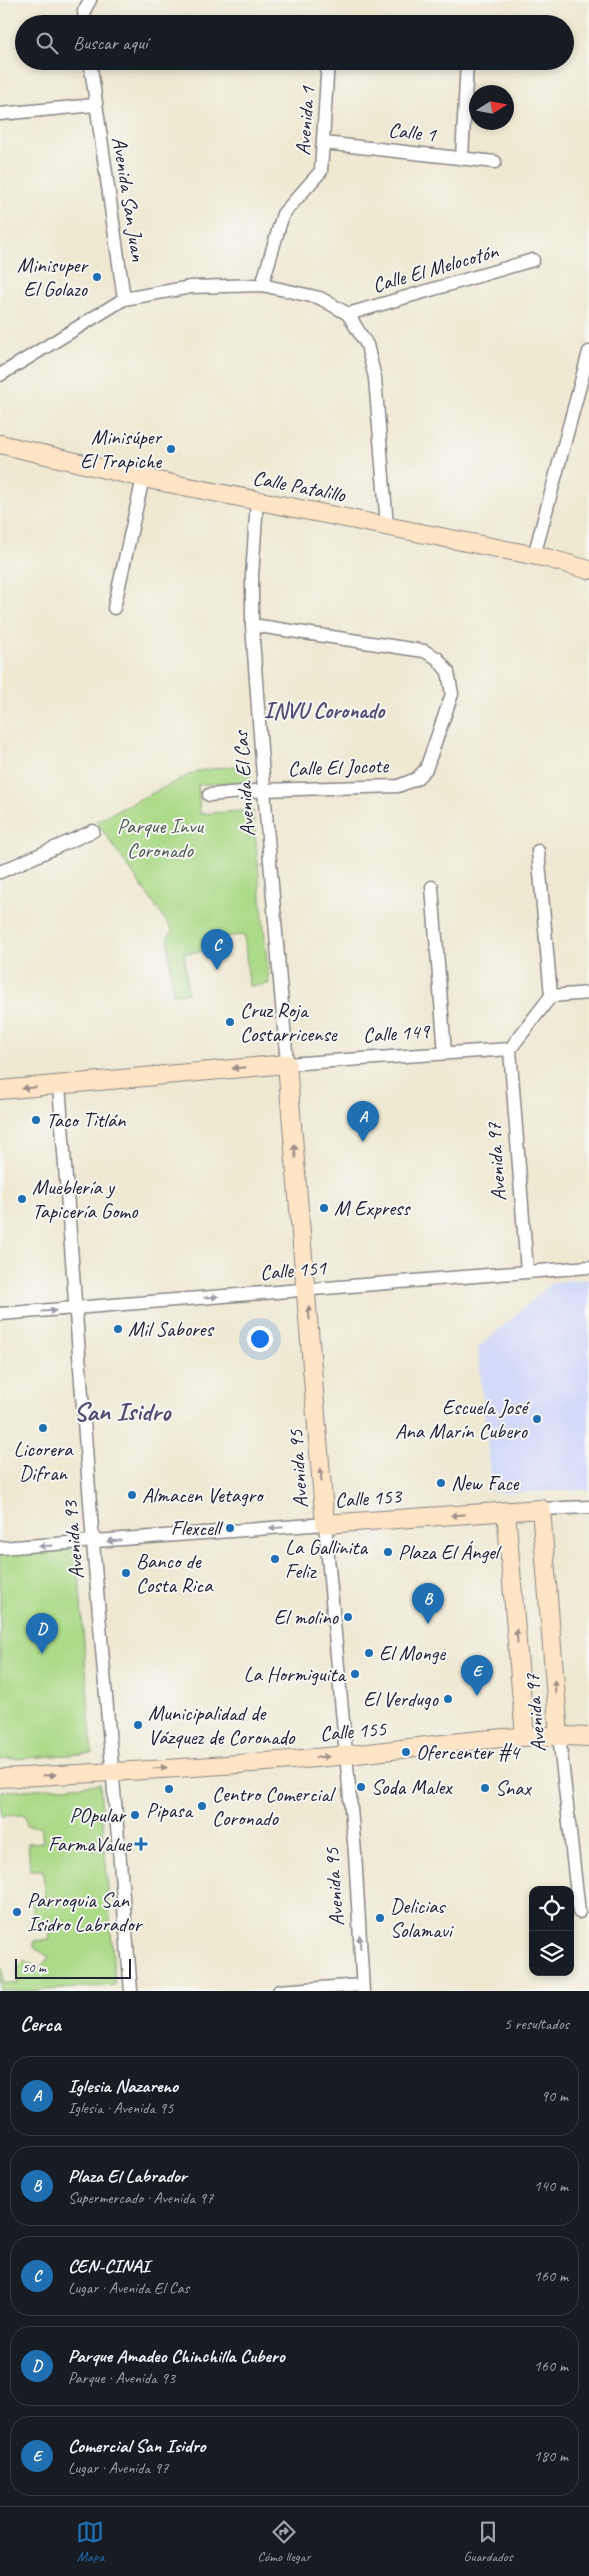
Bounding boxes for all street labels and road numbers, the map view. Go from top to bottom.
street label: Avenida 1 [290,84,320,156]
street label: Calle 1 [387,117,439,148]
street label: Avenida San Juan [106,135,152,264]
street label: Calle El Melocotón [369,238,501,298]
street label: Calle Patalillo [251,464,349,508]
street label: Avenida El Cas [227,729,261,838]
street label: Calle El Jocote [287,752,390,782]
street label: Calle 149 [362,1018,432,1048]
street label: Avenida 97 [480,1120,512,1202]
street label: Calle 151 [259,1254,329,1286]
street label: Avenida 95 [282,1427,314,1509]
street label: Calle 153 [334,1483,404,1513]
street label: Avenida 93 [56,1498,89,1580]
street label: Avenida 97 [518,1671,551,1753]
street label: Calle 155 [319,1715,389,1747]
street label: Avenida 95 [318,1845,350,1927]

